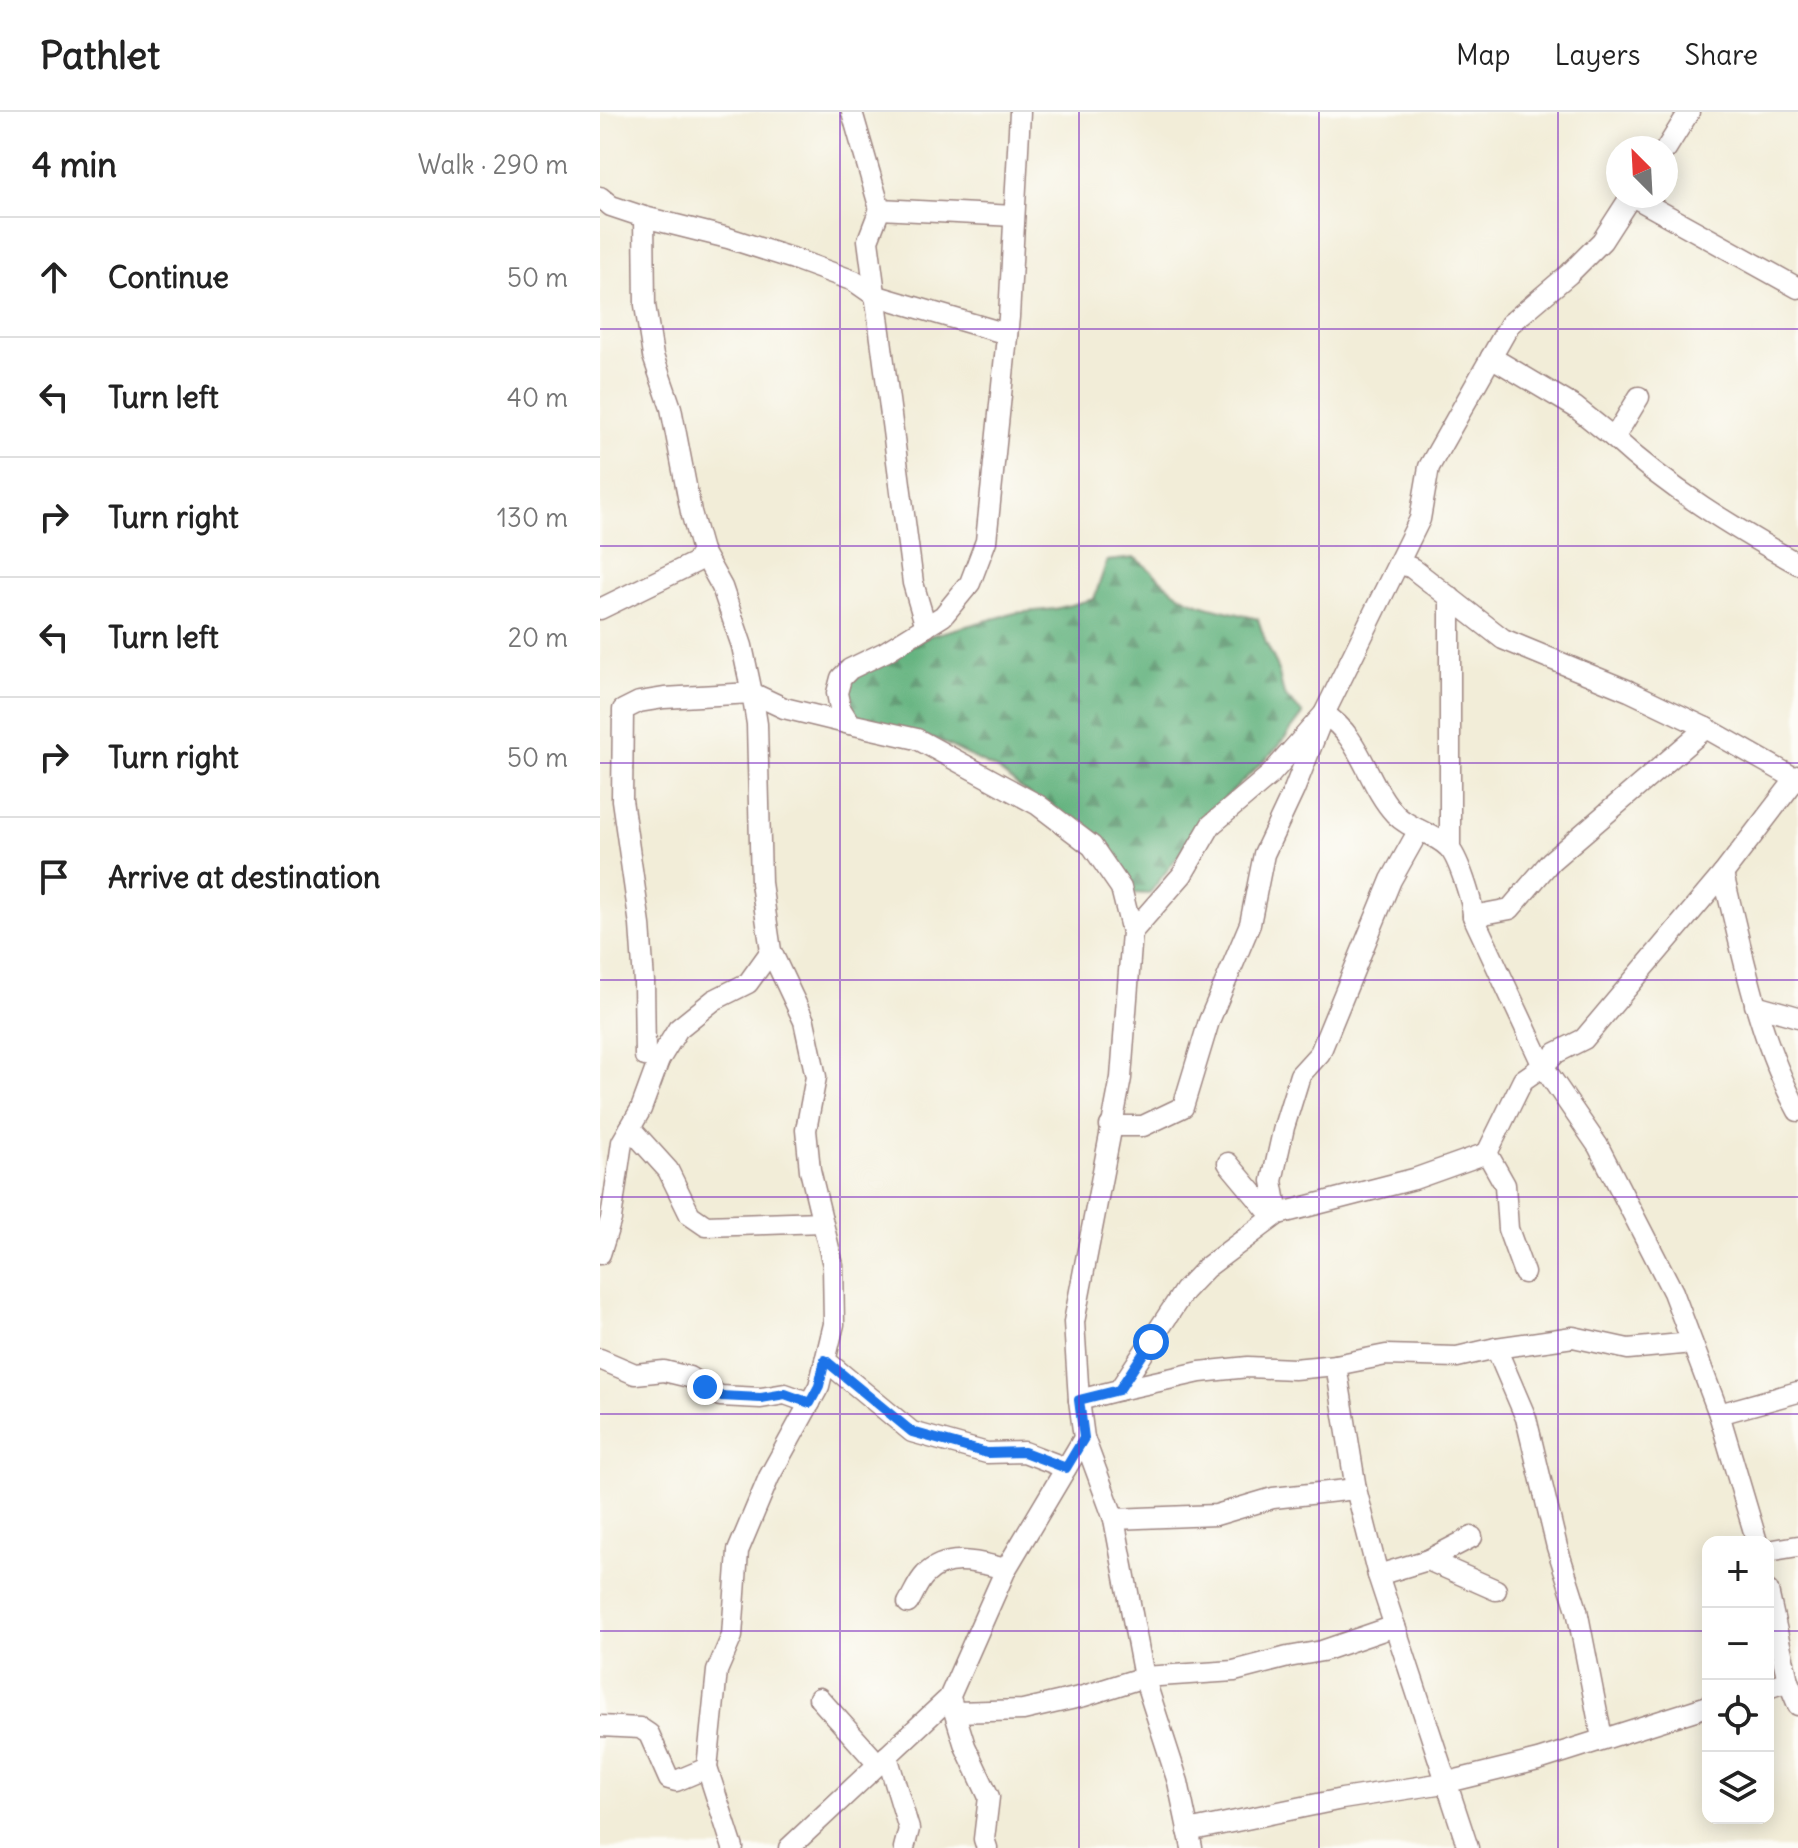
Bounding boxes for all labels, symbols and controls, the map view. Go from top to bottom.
text: Pathlet [40,32,160,79]
text: Map [1456,37,1511,73]
text: Layers [1555,37,1641,73]
text: Share [1685,37,1758,73]
north arrow [1606,136,1678,208]
text: 4 min [32,143,117,186]
text: Walk · 290 m [418,148,568,181]
icon: ahead [32,255,76,299]
text: Continue [108,258,229,296]
text: 50 m [507,261,568,294]
icon: left [32,375,76,419]
text: Turn left [108,378,219,416]
text: 40 m [507,381,568,414]
icon: right [32,495,76,539]
text: Turn right [108,498,239,536]
text: 130 m [497,501,568,534]
icon: left [32,615,76,659]
text: Turn left [108,618,219,656]
text: 20 m [508,621,568,654]
icon: right [32,735,76,779]
text: Turn right [108,738,239,776]
text: 50 m [507,741,568,774]
icon: arrive [32,855,76,899]
text: Arrive at destination [108,858,380,896]
route start [1133,1324,1169,1360]
route end [687,1369,723,1405]
map controls [1702,1536,1774,1824]
button: + [1702,1536,1774,1608]
button: − [1702,1608,1774,1680]
button: locate [1702,1680,1774,1752]
button: layers [1702,1752,1774,1824]

